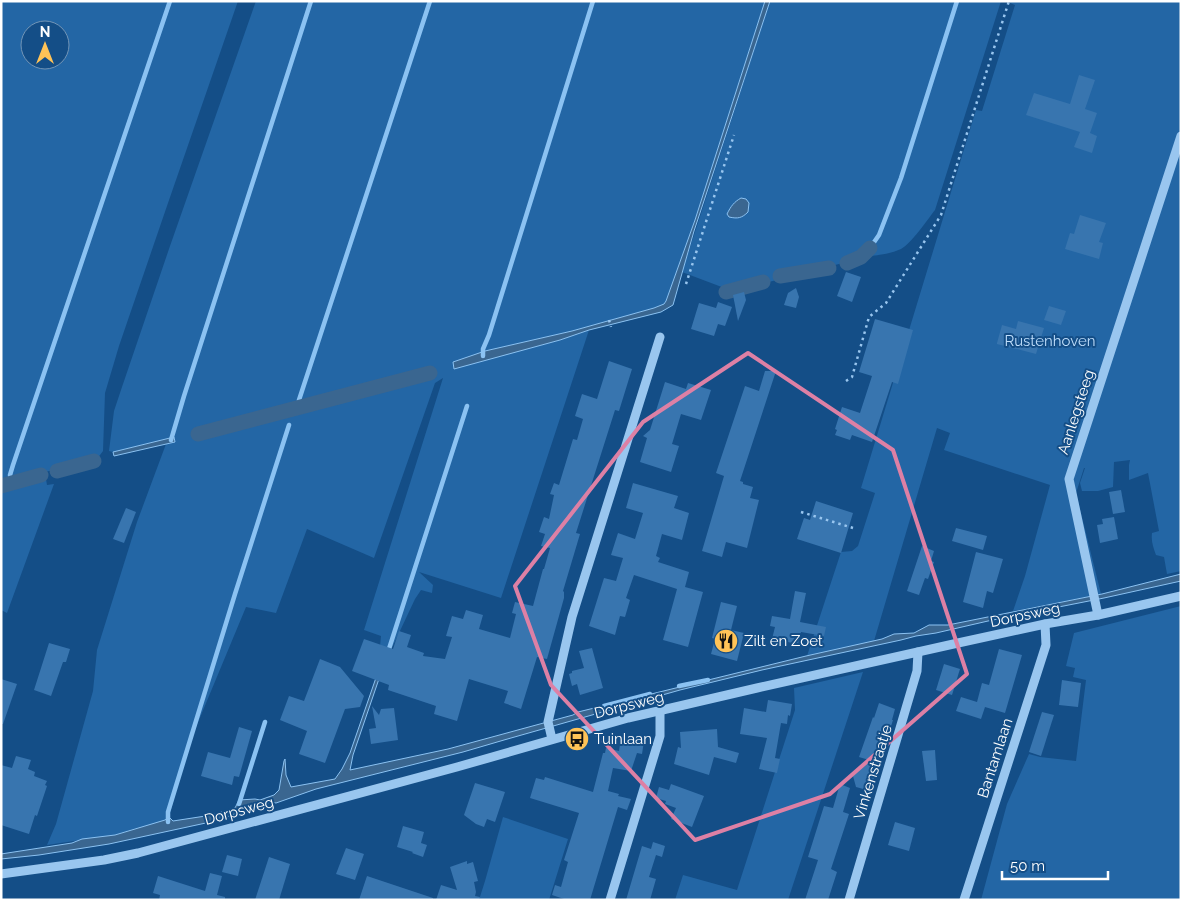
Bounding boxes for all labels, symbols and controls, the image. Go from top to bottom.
north arrow [20,20,70,70]
text: N [40,24,50,40]
park label: Rustenhoven [1005,332,1095,350]
street label: Aanlegsteeg [1054,367,1098,457]
street label: Dorpsweg [988,599,1062,631]
restaurant icon: Zilt en Zoet [713,628,739,654]
place label: Zilt en Zoet [744,632,823,650]
street label: Dorpsweg [592,688,666,722]
street label: Bantamlaan [974,716,1016,800]
street label: Vinkenstraatje [850,722,896,822]
bus stop icon: Tuinlaan [564,726,590,752]
place label: Tuinlaan [594,730,652,748]
street label: Dorpsweg [202,793,276,829]
scale bar [1002,848,1108,880]
text: 50 m [1010,857,1045,875]

